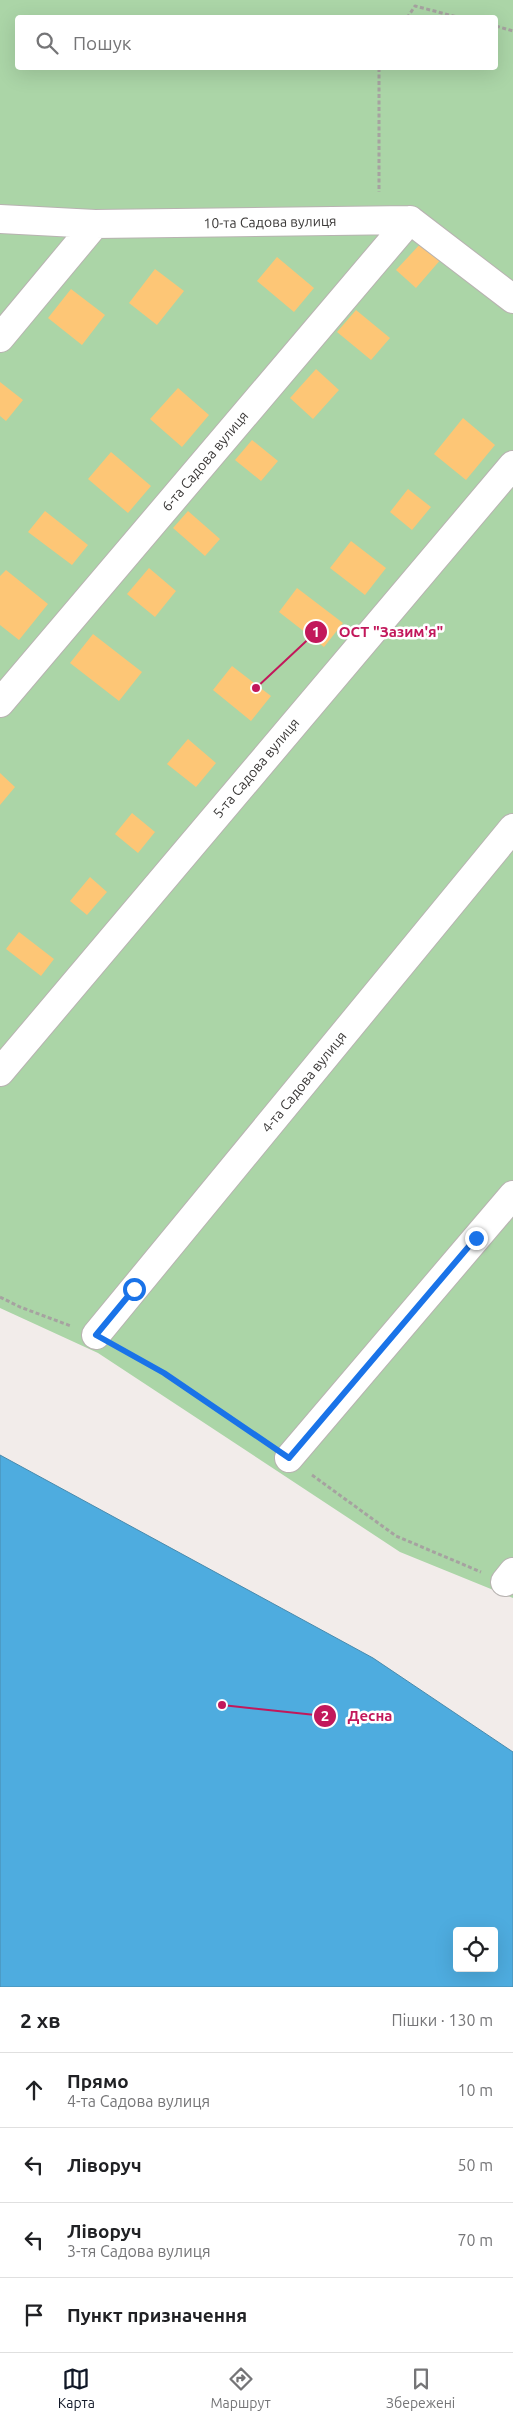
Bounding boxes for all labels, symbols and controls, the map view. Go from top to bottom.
search box [15,15,498,70]
icon: search [33,29,61,57]
text: Пошук [73,32,132,54]
street label: 10-та Садова вулиця [203,213,337,231]
street label: 6-та Садова вулиця [159,408,251,514]
callout: ОСТ "Зазим'я" [303,617,453,647]
text: 1 [312,623,320,640]
text: ОСТ "Зазим'я" [339,623,443,640]
street label: 5-та Садова вулиця [210,715,302,821]
street label: 4-та Садова вулиця [258,1028,350,1136]
route end [465,1227,488,1250]
route start [123,1278,146,1301]
callout: Десна [312,1701,402,1731]
text: 2 [321,1707,329,1724]
text: Десна [348,1707,392,1724]
map controls [453,1927,498,1972]
button: locate [453,1927,498,1972]
text: 2 хв [20,2008,61,2032]
text: Пішки · 130 m [392,2011,493,2029]
text: Прямо [67,2070,129,2092]
icon: ahead [20,2076,48,2104]
text: 10 m [457,2081,493,2099]
text: 4-та Садова вулиця [67,2092,210,2110]
icon: left [20,2151,48,2179]
text: Ліворуч [67,2154,141,2176]
text: 50 m [457,2156,493,2174]
text: Ліворуч [67,2220,141,2242]
icon: left [20,2226,48,2254]
text: 70 m [457,2231,493,2249]
text: 3-тя Садова вулиця [67,2242,211,2260]
icon: arrive [20,2301,48,2329]
text: Пункт призначення [67,2304,247,2326]
tab: Карта [58,2365,95,2411]
tab: Маршрут [210,2365,271,2411]
tab: Збережені [386,2365,455,2411]

